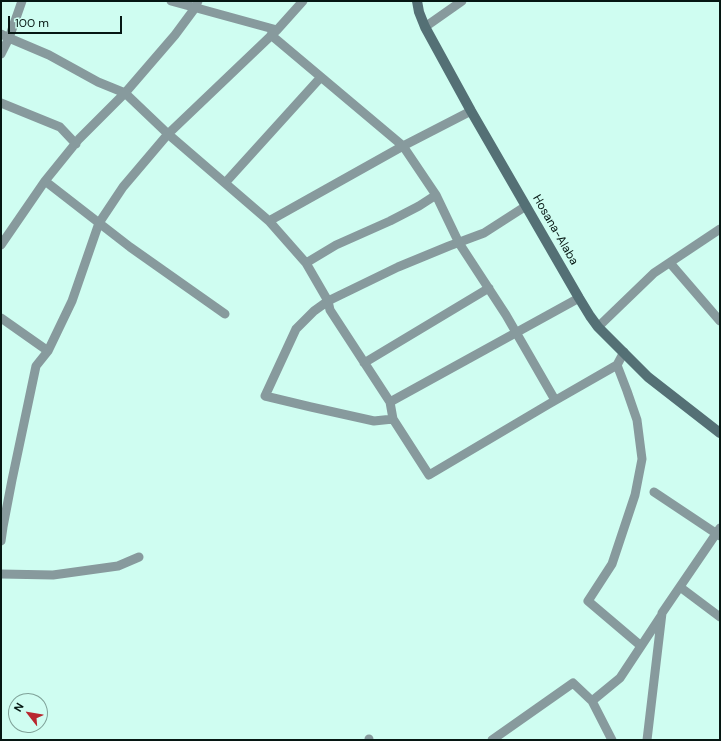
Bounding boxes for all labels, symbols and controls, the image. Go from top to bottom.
scale bar [10,8,124,34]
text: 100 m [15,15,49,31]
street label: Hosana-Alaba [529,192,581,268]
north arrow [8,693,48,733]
text: N [11,700,27,714]

